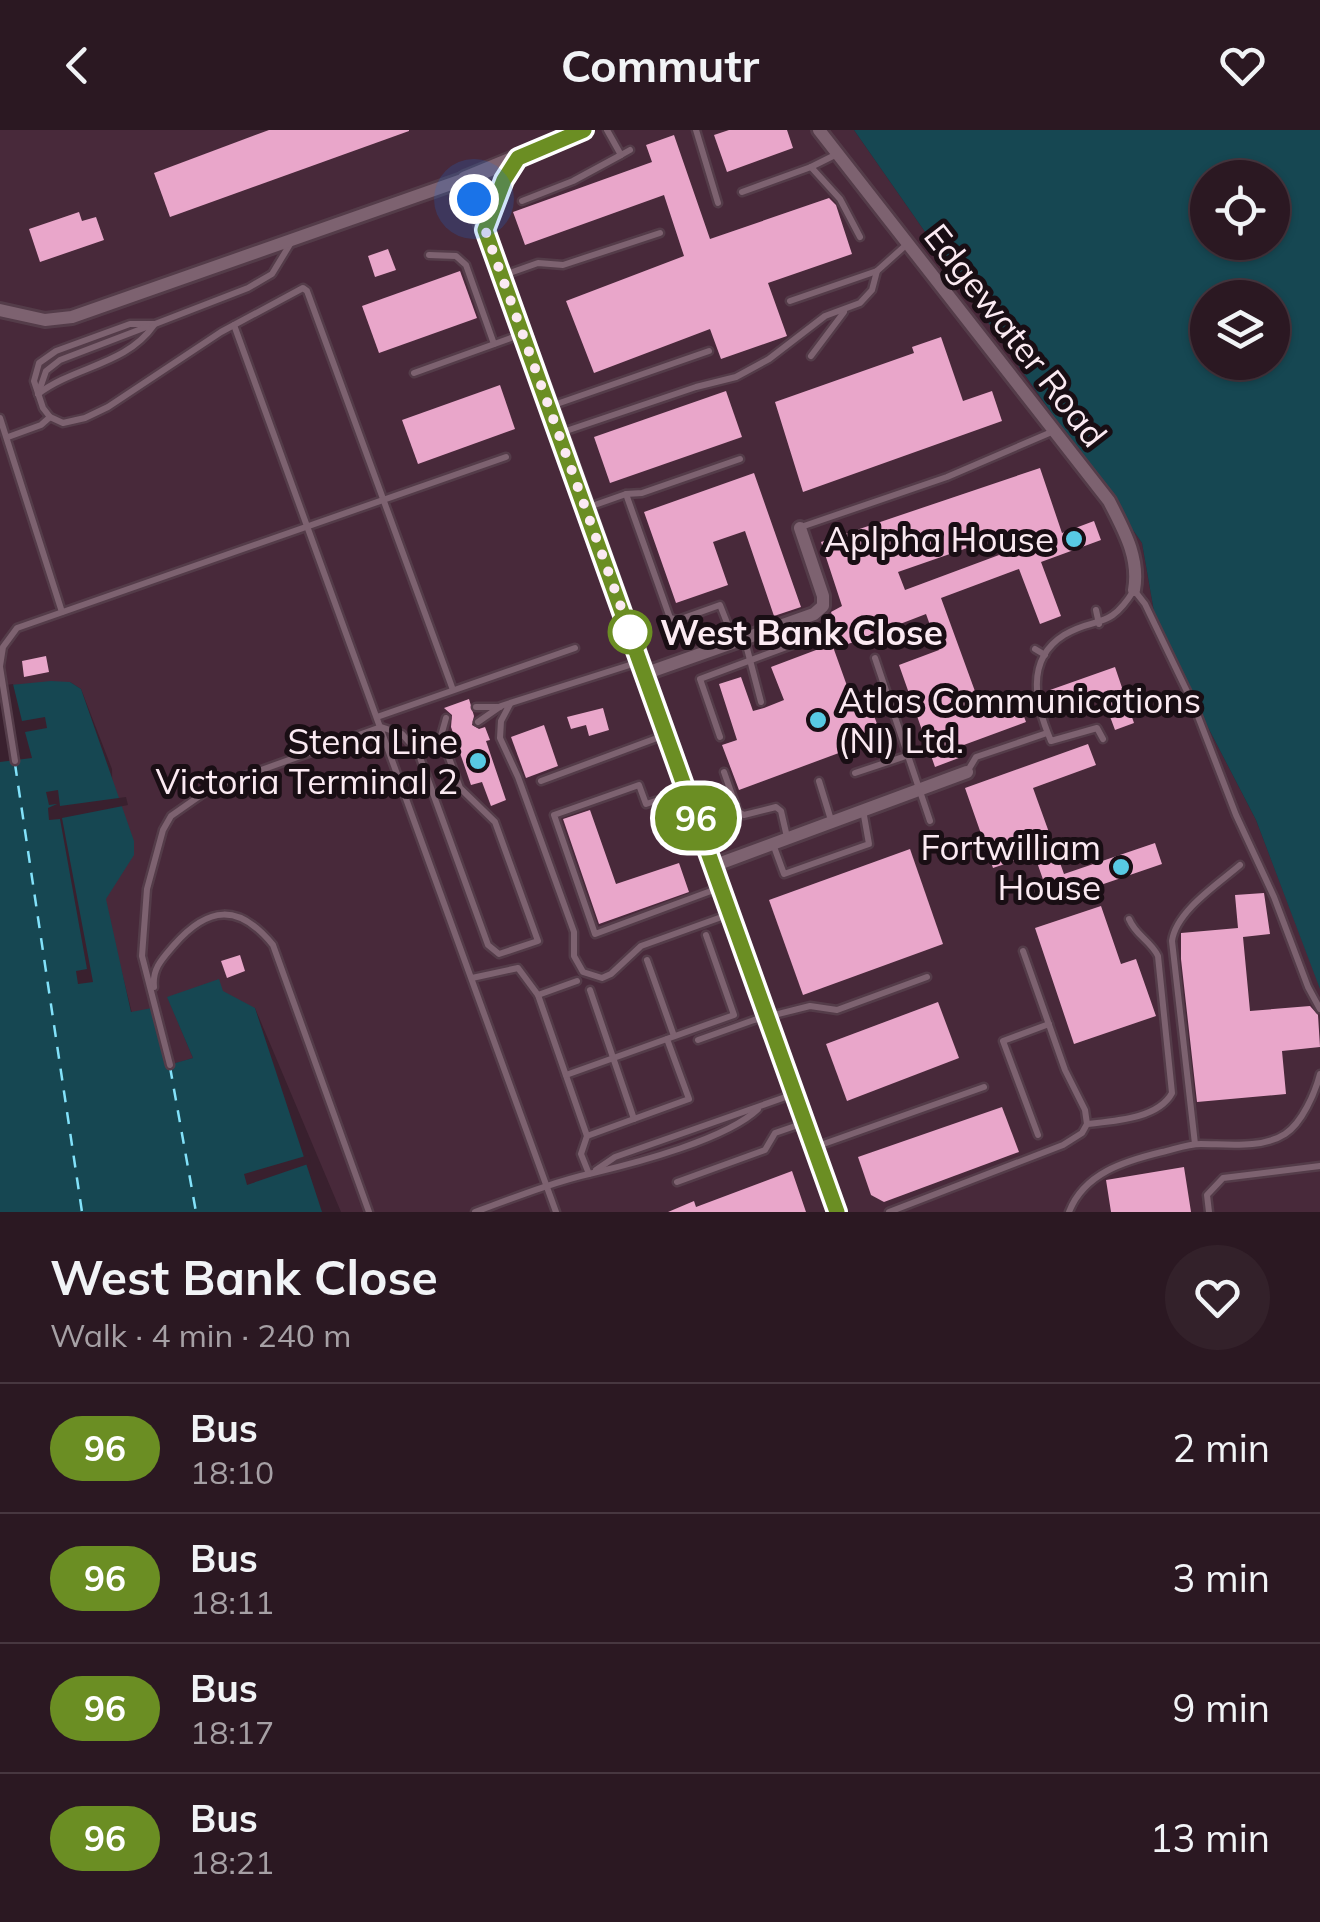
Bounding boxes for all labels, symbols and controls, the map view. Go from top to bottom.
text: Commutr [561,37,759,93]
icon: back [50,38,105,93]
icon: heart [1215,38,1270,93]
map controls [1190,160,1290,380]
button: locate [1190,160,1290,260]
your location [449,174,499,224]
street label: Edgewater Road [915,215,1117,455]
button: layers [1190,280,1290,380]
place label: Aplpha House [824,517,1054,561]
marker: Aplpha House [1063,528,1085,550]
place label: West Bank Close [660,610,943,654]
marker: West Bank Close [609,611,651,653]
place label: Atlas Communications (NI) Ltd. [838,678,1201,762]
marker: Atlas Communications (NI) Ltd. [807,709,829,731]
place label: Stena Line Victoria Terminal 2 [155,719,458,803]
marker: Stena Line Victoria Terminal 2 [467,750,489,772]
line badge: 96 [651,786,741,850]
text: 96 [675,796,717,840]
place label: Fortwilliam House [920,825,1101,909]
marker: Fortwilliam House [1110,856,1132,878]
button: heart [1165,1245,1270,1350]
text: West Bank Close [50,1247,438,1307]
text: Walk · 4 min · 240 m [50,1315,351,1355]
text: Bus [190,1404,258,1452]
text: 2 min [1173,1424,1270,1472]
text: 96 [84,1426,126,1470]
text: 18:10 [190,1452,274,1492]
text: Bus [190,1534,258,1582]
text: 3 min [1173,1554,1270,1602]
text: 96 [84,1556,126,1600]
text: 18:11 [190,1582,274,1622]
text: Bus [190,1664,258,1712]
text: 9 min [1173,1684,1270,1732]
text: 96 [84,1686,126,1730]
text: 18:17 [190,1712,274,1752]
text: Bus [190,1794,258,1842]
text: 13 min [1150,1814,1270,1862]
text: 96 [84,1816,126,1860]
text: 18:21 [190,1842,274,1882]

